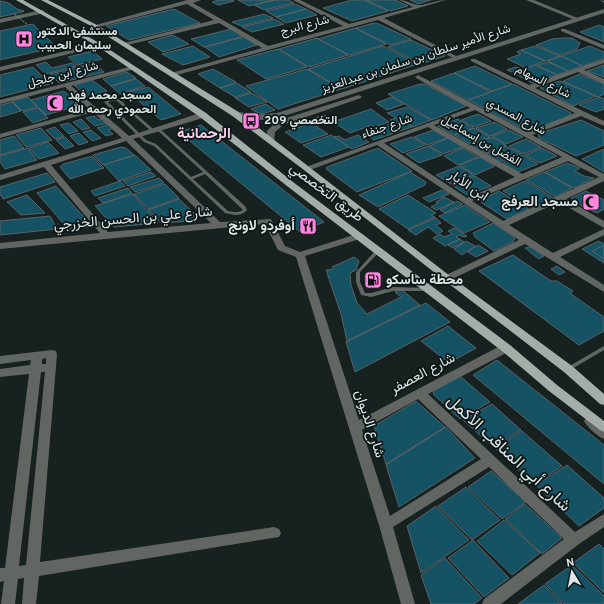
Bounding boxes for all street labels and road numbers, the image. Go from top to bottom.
street label: شارع البرج [279,12,331,40]
street label: شارع الأمير سلطان بن سلمان بن عبدالعزيز [318,21,513,98]
street label: شارع ابن جلجل [26,58,100,92]
street label: شارع السهام [513,61,573,103]
street label: شارع المسدي [483,95,548,140]
street label: شارع جنفاء [359,111,415,143]
street label: الفضل بن إسماعيل [438,112,524,170]
street label: طريق التخصصي [285,160,366,228]
street label: ابن الأبار [444,165,492,206]
street label: شارع علي بن الحسن الخزرجي [53,204,213,236]
street label: شارع العصفر [387,350,459,400]
street label: شارع الديوان [349,388,388,460]
street label: شارع أبي المناقب الأكمل [440,391,575,518]

